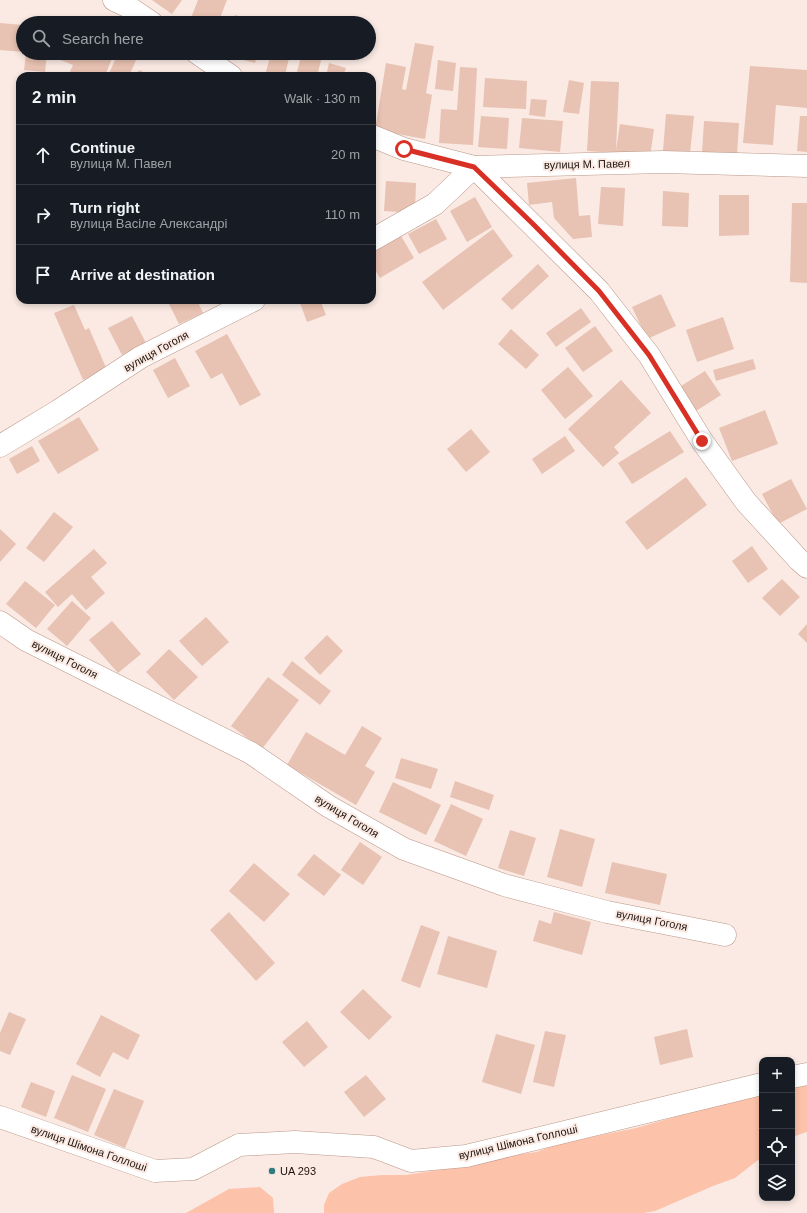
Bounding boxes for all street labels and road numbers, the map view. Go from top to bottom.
street label: вулиця М. Павел [544,157,630,171]
street label: вулиця Гоголя [122,328,190,374]
street label: вулиця Гоголя [30,637,100,681]
street label: вулиця Гоголя [313,792,381,840]
street label: вулиця Гоголя [615,907,689,933]
street label: вулиця Шімона Голлоші [457,1122,579,1162]
street label: вулиця Шімона Голлоші [30,1123,148,1173]

